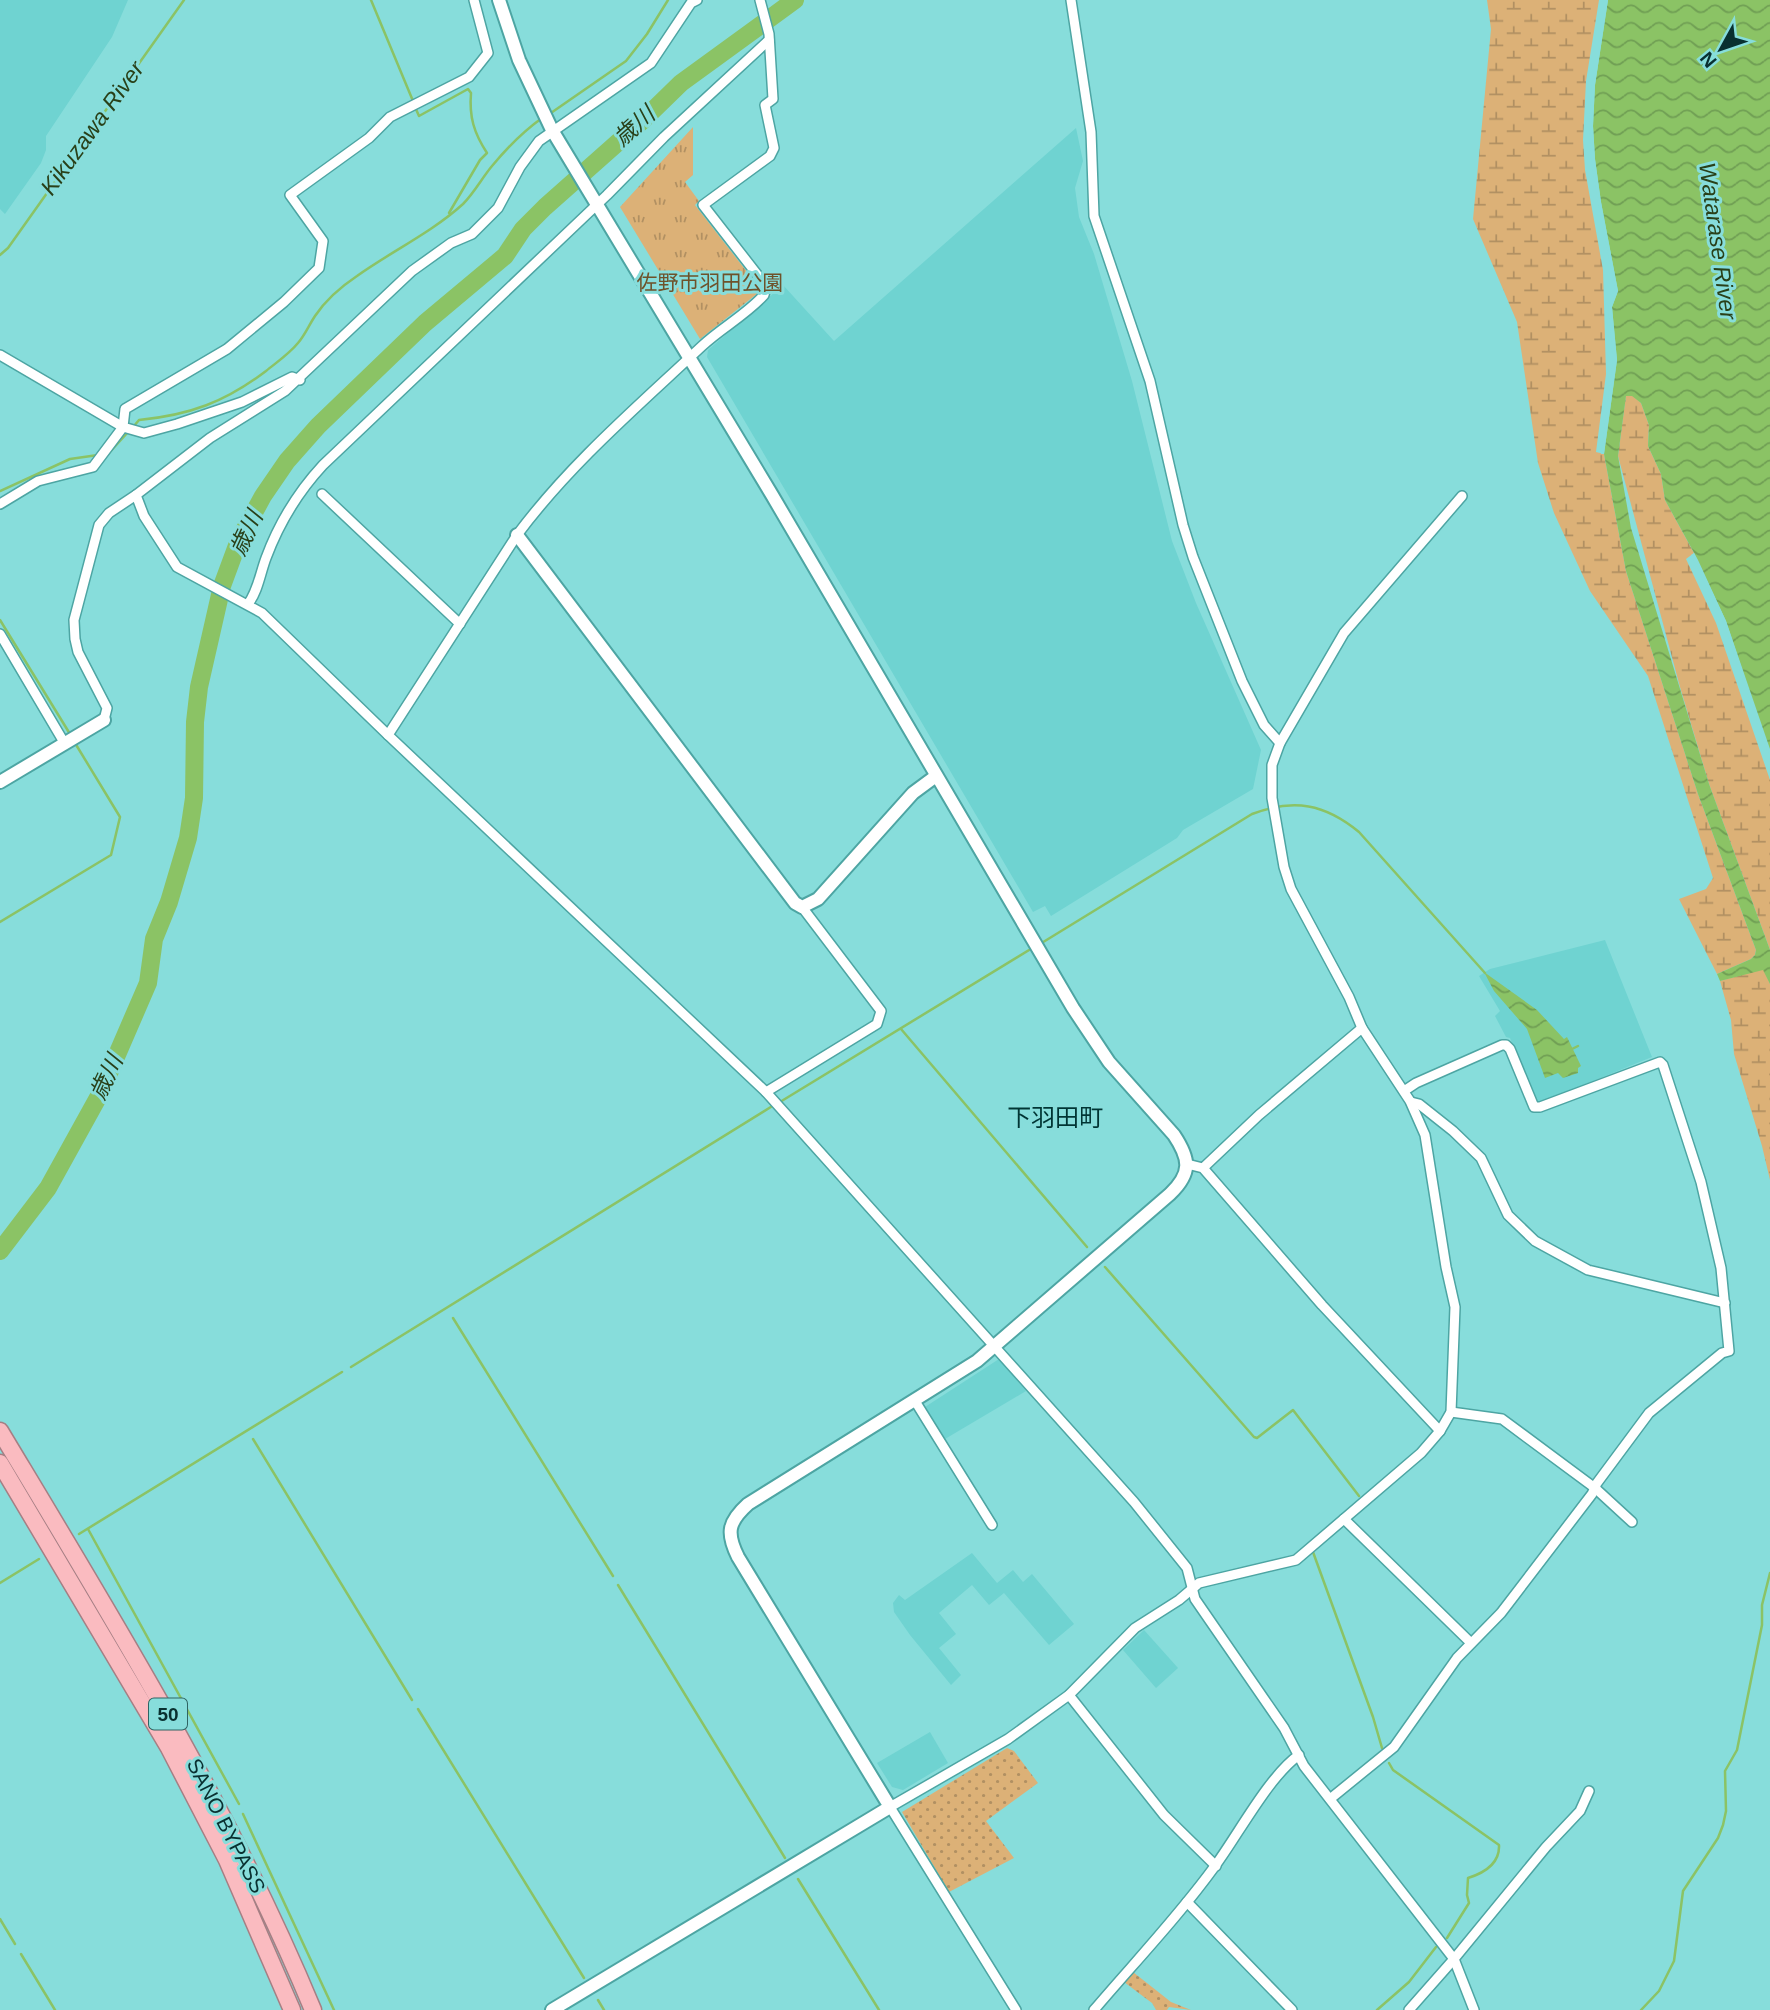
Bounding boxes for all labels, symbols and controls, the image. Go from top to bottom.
north arrow [1686,14,1756,84]
text: N [1696,48,1721,72]
water label: Kikuzawa River [35,55,150,200]
water label: 歳川 [608,99,662,151]
water label: Watarase River [1694,161,1742,322]
park label: 佐野市羽田公園 [637,271,784,294]
water label: 歳川 [224,504,269,559]
water label: 歳川 [84,1048,129,1103]
district label: 下羽田町 [1007,1104,1103,1131]
road number: 50 [149,1698,187,1730]
street label: SANO BYPASS [183,1755,270,1897]

